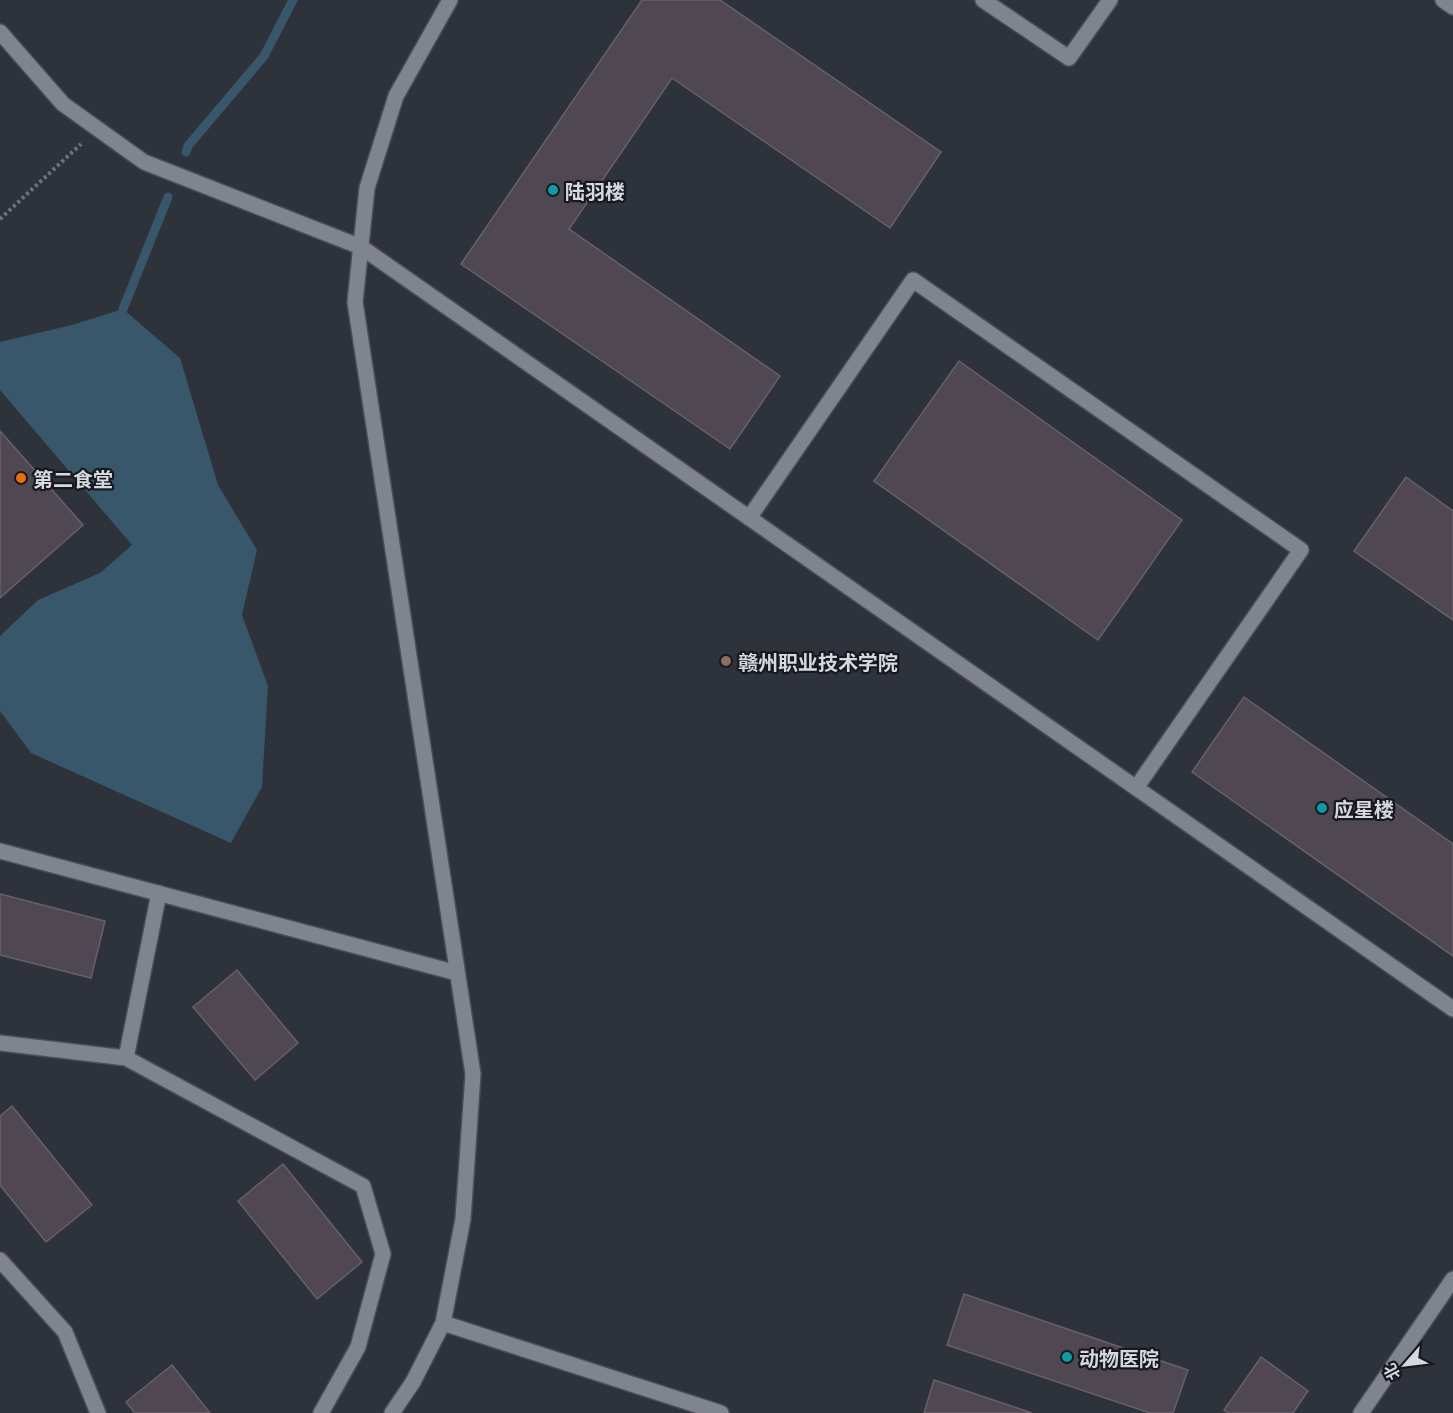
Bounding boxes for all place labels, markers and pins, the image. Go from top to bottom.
place label: 陆羽楼 [565,177,625,204]
marker: 陆羽楼 [546,183,560,197]
place label: 第二食堂 [33,465,113,492]
marker: 第二食堂 [14,471,28,485]
place label: 赣州职业技术学院 [738,648,898,675]
marker: 赣州职业技术学院 [719,654,733,668]
place label: 应星楼 [1334,795,1394,822]
marker: 应星楼 [1315,801,1329,815]
place label: 动物医院 [1079,1344,1159,1371]
marker: 动物医院 [1060,1350,1074,1364]

